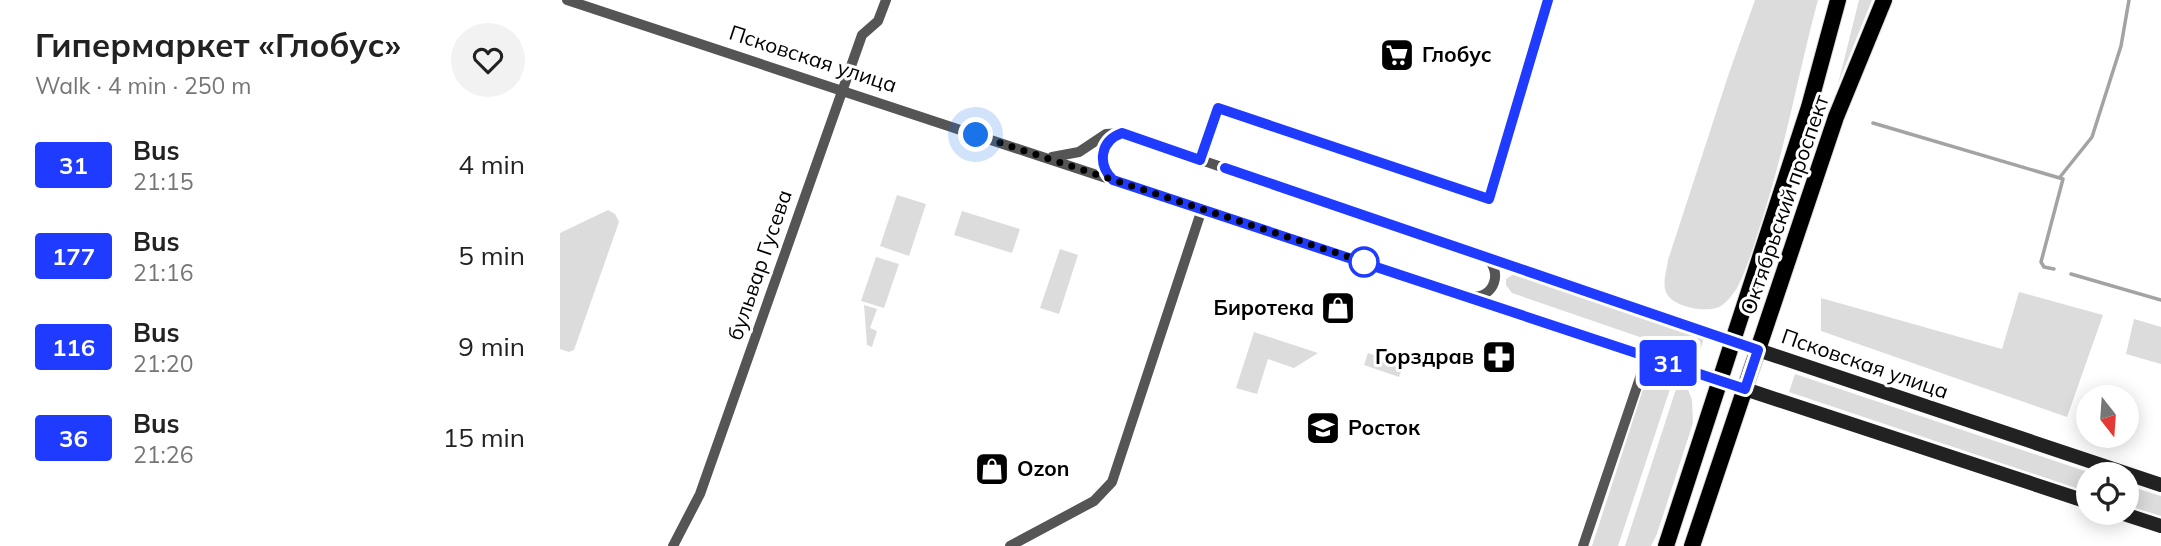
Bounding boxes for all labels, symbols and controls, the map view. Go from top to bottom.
street label: Псковская улица [726,19,900,97]
button: heart [451,23,525,97]
text: Гипермаркет «Глобус» [35,24,401,65]
supermarket icon: Глобус [1378,36,1416,74]
place label: Глобус [1422,41,1492,67]
text: Walk · 4 min · 250 m [35,71,252,100]
street label: Октябрьский проспект [1734,91,1834,318]
your location [958,117,993,152]
text: Bus [133,134,179,167]
text: 4 min [458,148,525,181]
text: 31 [59,150,88,180]
text: 21:15 [133,167,193,196]
street label: бульвар Гусева [721,186,797,343]
text: Bus [133,225,179,258]
text: 5 min [458,239,525,272]
text: 177 [52,241,95,271]
unlabelled marker [1349,247,1379,277]
text: 21:16 [133,258,193,287]
shop icon: Биротека [1319,289,1357,327]
place label: Биротека [1213,294,1314,320]
text: Bus [133,316,179,349]
street label: Псковская улица [1778,322,1952,404]
text: 9 min [458,330,525,363]
text: 116 [52,332,95,362]
pharmacy icon: Горздрав [1480,338,1518,376]
line badge: 31 [1636,340,1700,386]
place label: Горздрав [1375,343,1474,369]
text: 31 [1654,348,1682,378]
text: 21:20 [133,349,193,378]
north arrow [2076,385,2138,448]
map controls [2076,385,2139,525]
text: Bus [133,407,179,440]
school or university icon: Росток [1304,409,1342,447]
place label: Росток [1348,414,1421,440]
text: 15 min [443,421,525,454]
text: 36 [59,423,88,453]
text: 21:26 [133,440,193,469]
shop icon: Ozon [973,450,1011,488]
place label: Ozon [1017,455,1069,481]
button: locate [2076,462,2139,525]

